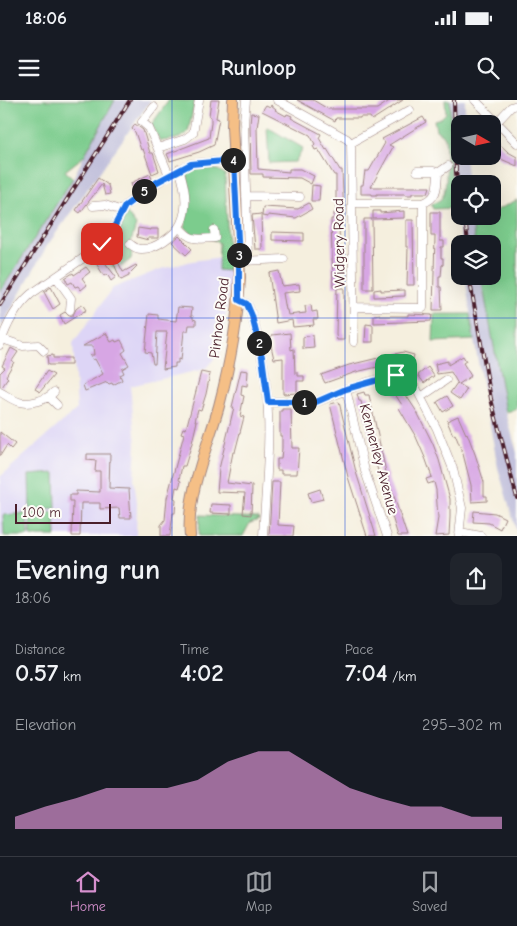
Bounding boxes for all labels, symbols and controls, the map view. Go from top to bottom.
text: 18:06 [25,7,67,29]
icon: menu [15,54,43,82]
icon: search [474,54,502,82]
text: Runloop [221,55,296,81]
north arrow [451,115,501,165]
map controls [451,115,501,285]
pin: 4 [220,148,246,172]
text: 4 [230,152,237,169]
button: locate [451,175,501,225]
pin: 5 [132,178,156,204]
text: 5 [141,183,148,200]
street label: Widgery Road [329,198,349,288]
pin [81,223,123,265]
icon: check [88,230,116,258]
button: layers [451,235,501,285]
pin: 3 [226,242,252,268]
text: 3 [236,247,243,264]
street label: Pinhoe Road [205,277,233,359]
pin: 2 [246,330,272,356]
text: 2 [256,335,263,352]
pin [375,354,417,396]
icon: arrive [382,361,410,389]
pin: 1 [292,390,316,414]
text: 1 [302,394,307,411]
street label: Kennerley Avenue [356,402,403,517]
scale bar [15,501,111,524]
text: 100 m [22,504,61,521]
button: share [450,553,502,605]
text: Evening run [15,554,160,586]
text: 18:06 [15,589,51,607]
text: Distance [15,641,65,658]
text: Time [180,641,209,658]
text: Pace [345,641,373,658]
text: 0.57 [15,658,58,687]
text: 4:02 [180,658,224,687]
text: 7:04 [345,658,387,687]
text: km [58,668,81,685]
text: /km [387,668,417,685]
text: Elevation [15,716,76,734]
text: 295–302 m [422,716,502,734]
tab: Home [70,868,106,915]
tab: Map [245,868,273,915]
tab: Saved [412,868,447,915]

